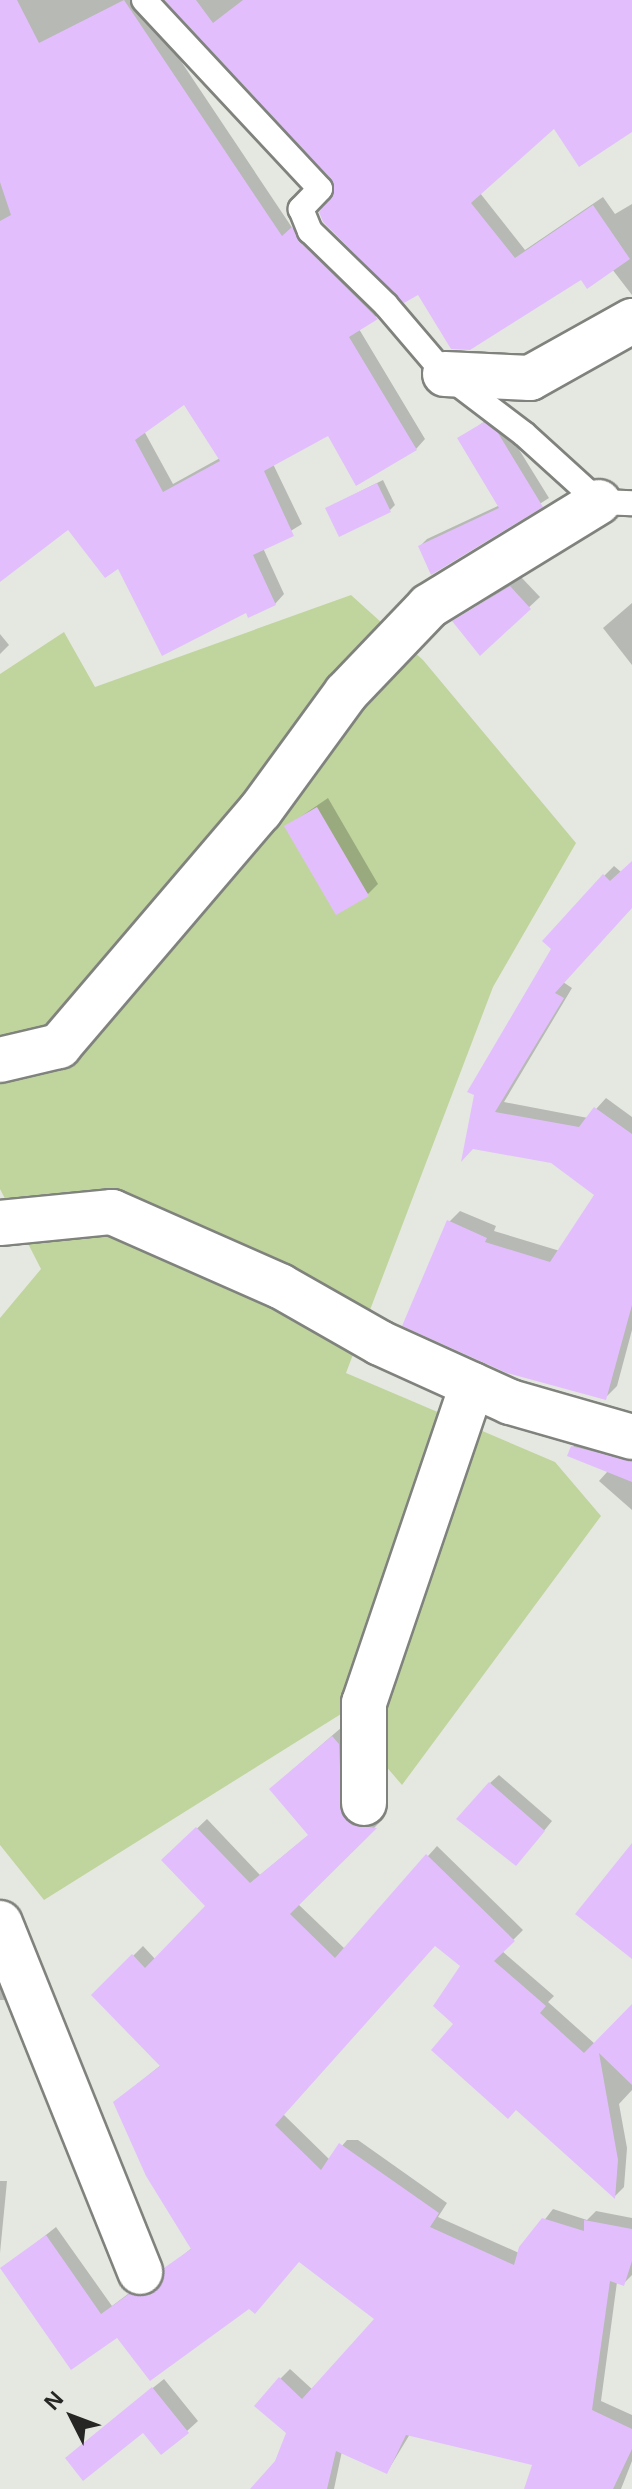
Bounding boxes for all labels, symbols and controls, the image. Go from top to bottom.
north arrow [32,2377,112,2457]
text: N [39,2386,68,2415]

